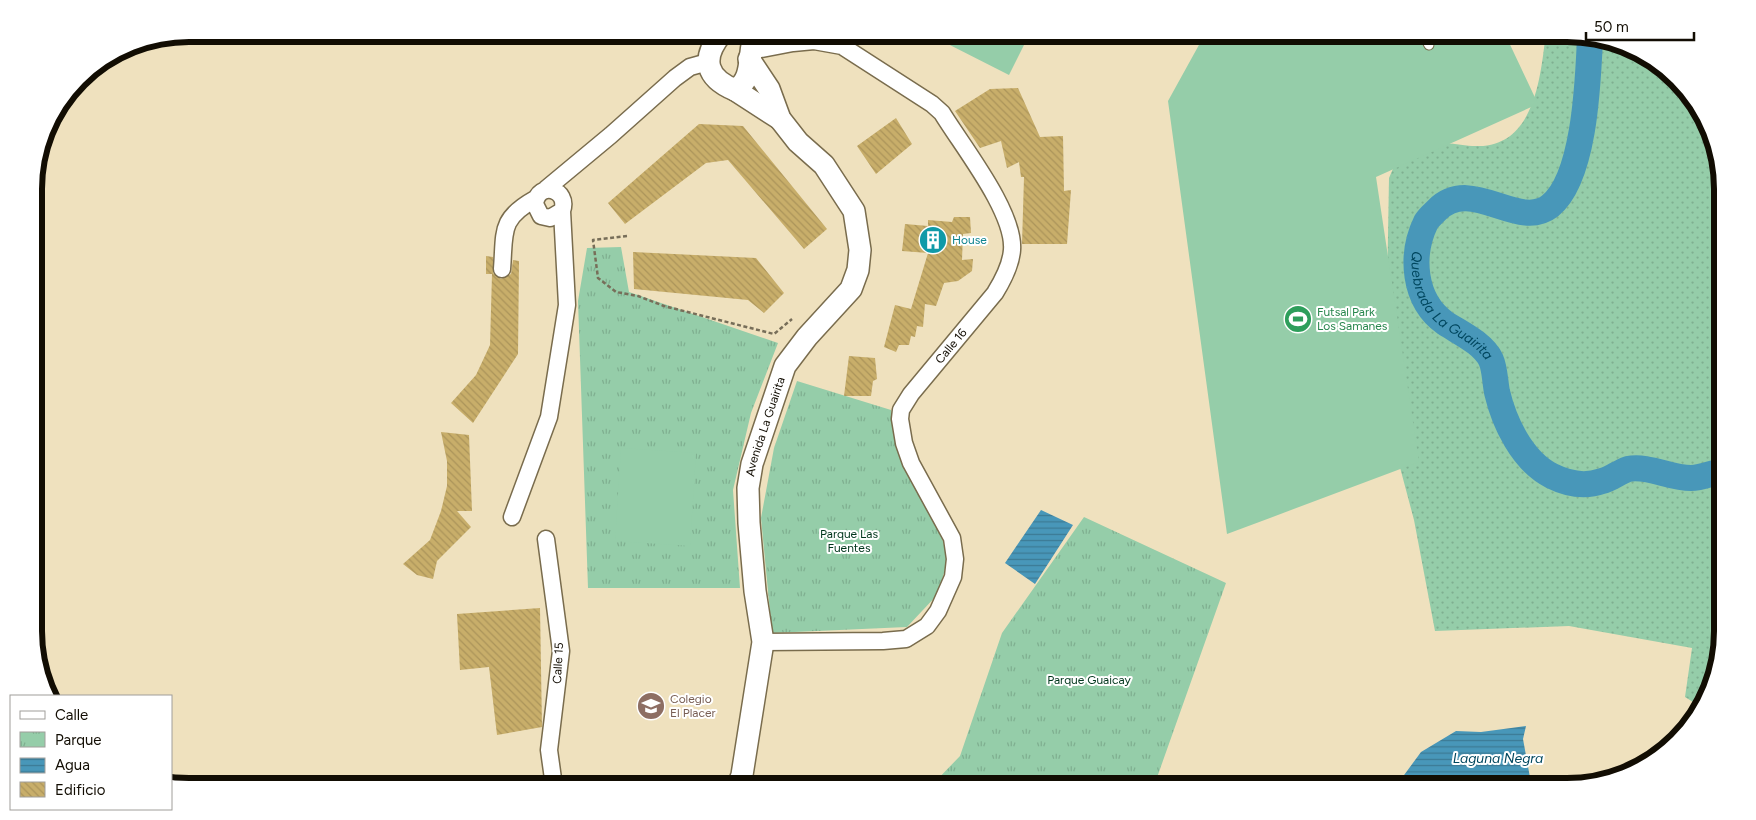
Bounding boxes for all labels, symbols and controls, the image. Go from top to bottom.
scale bar [1586,10,1694,42]
text: 50 m [1594,18,1629,36]
building icon: House [918,225,948,255]
place label: House [952,233,987,247]
water label: Quebrada La Guairita [1407,251,1497,363]
sports icon: Futsal Park Los Samanes [1283,304,1313,334]
place label: Futsal Park Los Samanes [1317,305,1388,333]
street label: Calle 16 [932,326,970,366]
street label: Avenida La Guairita [743,375,788,478]
park label: Parque Las Fuentes [820,527,878,555]
street label: Calle 15 [550,642,566,684]
park label: Parque Guaicay [1047,673,1132,687]
school or university icon: Colegio El Placer [636,691,666,721]
place label: Colegio El Placer [670,692,716,720]
legend [10,695,172,810]
text: Calle [55,706,88,724]
text: Parque [55,731,102,749]
water label: Laguna Negra [1453,750,1543,767]
text: Agua [55,756,90,774]
text: Edificio [55,781,106,799]

